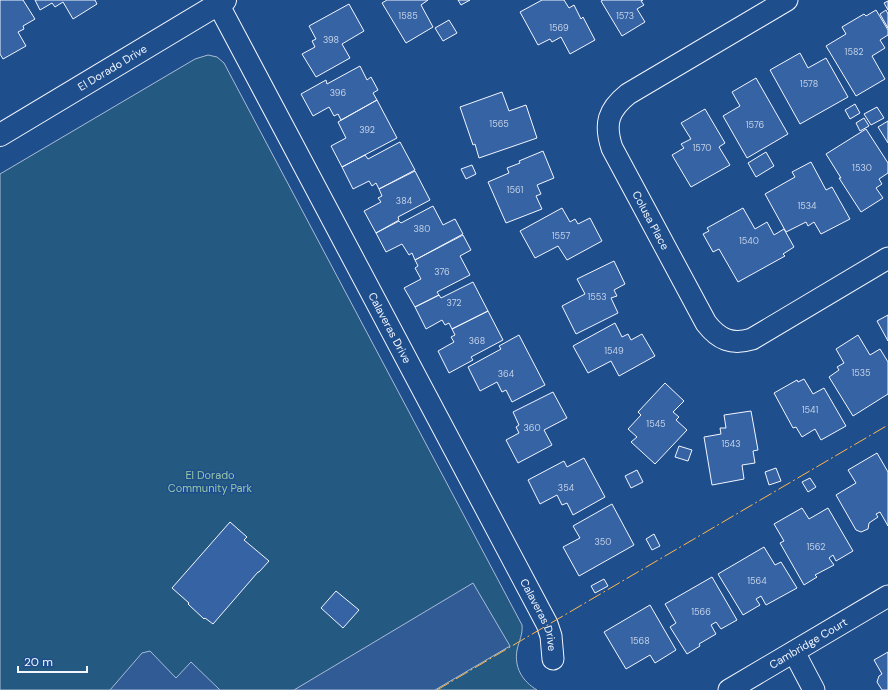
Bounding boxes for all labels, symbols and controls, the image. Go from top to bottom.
house number: 1585 [398,10,418,22]
house number: 1573 [616,10,634,22]
house number: 1569 [549,22,569,34]
house number: 398 [323,34,339,46]
street label: El Dorado Drive [75,41,149,94]
house number: 1582 [845,46,863,58]
house number: 1578 [800,78,818,90]
house number: 396 [330,87,347,99]
house number: 1565 [489,118,509,130]
house number: 1576 [746,119,765,131]
house number: 392 [359,124,375,136]
house number: 1570 [693,142,711,154]
house number: 1530 [852,162,872,174]
house number: 1561 [507,184,524,196]
street label: Colusa Place [629,188,672,252]
house number: 384 [396,195,413,207]
house number: 1534 [797,200,817,212]
house number: 380 [414,223,430,235]
house number: 1557 [552,230,570,242]
house number: 1540 [739,235,759,247]
house number: 376 [434,266,450,278]
street label: Calaveras Drive [365,290,414,366]
house number: 1553 [587,291,607,303]
house number: 372 [447,297,461,309]
house number: 368 [469,335,485,347]
house number: 1549 [604,345,624,357]
house number: 1535 [851,367,871,379]
house number: 364 [498,368,515,380]
house number: 1541 [802,404,818,416]
house number: 1545 [646,418,666,430]
house number: 360 [523,422,541,434]
house number: 1543 [721,438,741,450]
park label: El Dorado Community Park [168,468,253,495]
house number: 354 [558,482,575,494]
house number: 350 [595,536,611,548]
house number: 1562 [807,541,825,553]
house number: 1564 [747,575,767,587]
street label: Calaveras Drive [517,576,559,652]
house number: 1566 [691,606,711,618]
street label: Cambridge Court [767,615,850,672]
house number: 1568 [630,635,650,647]
scale bar [18,648,87,674]
text: 20 m [24,654,53,670]

